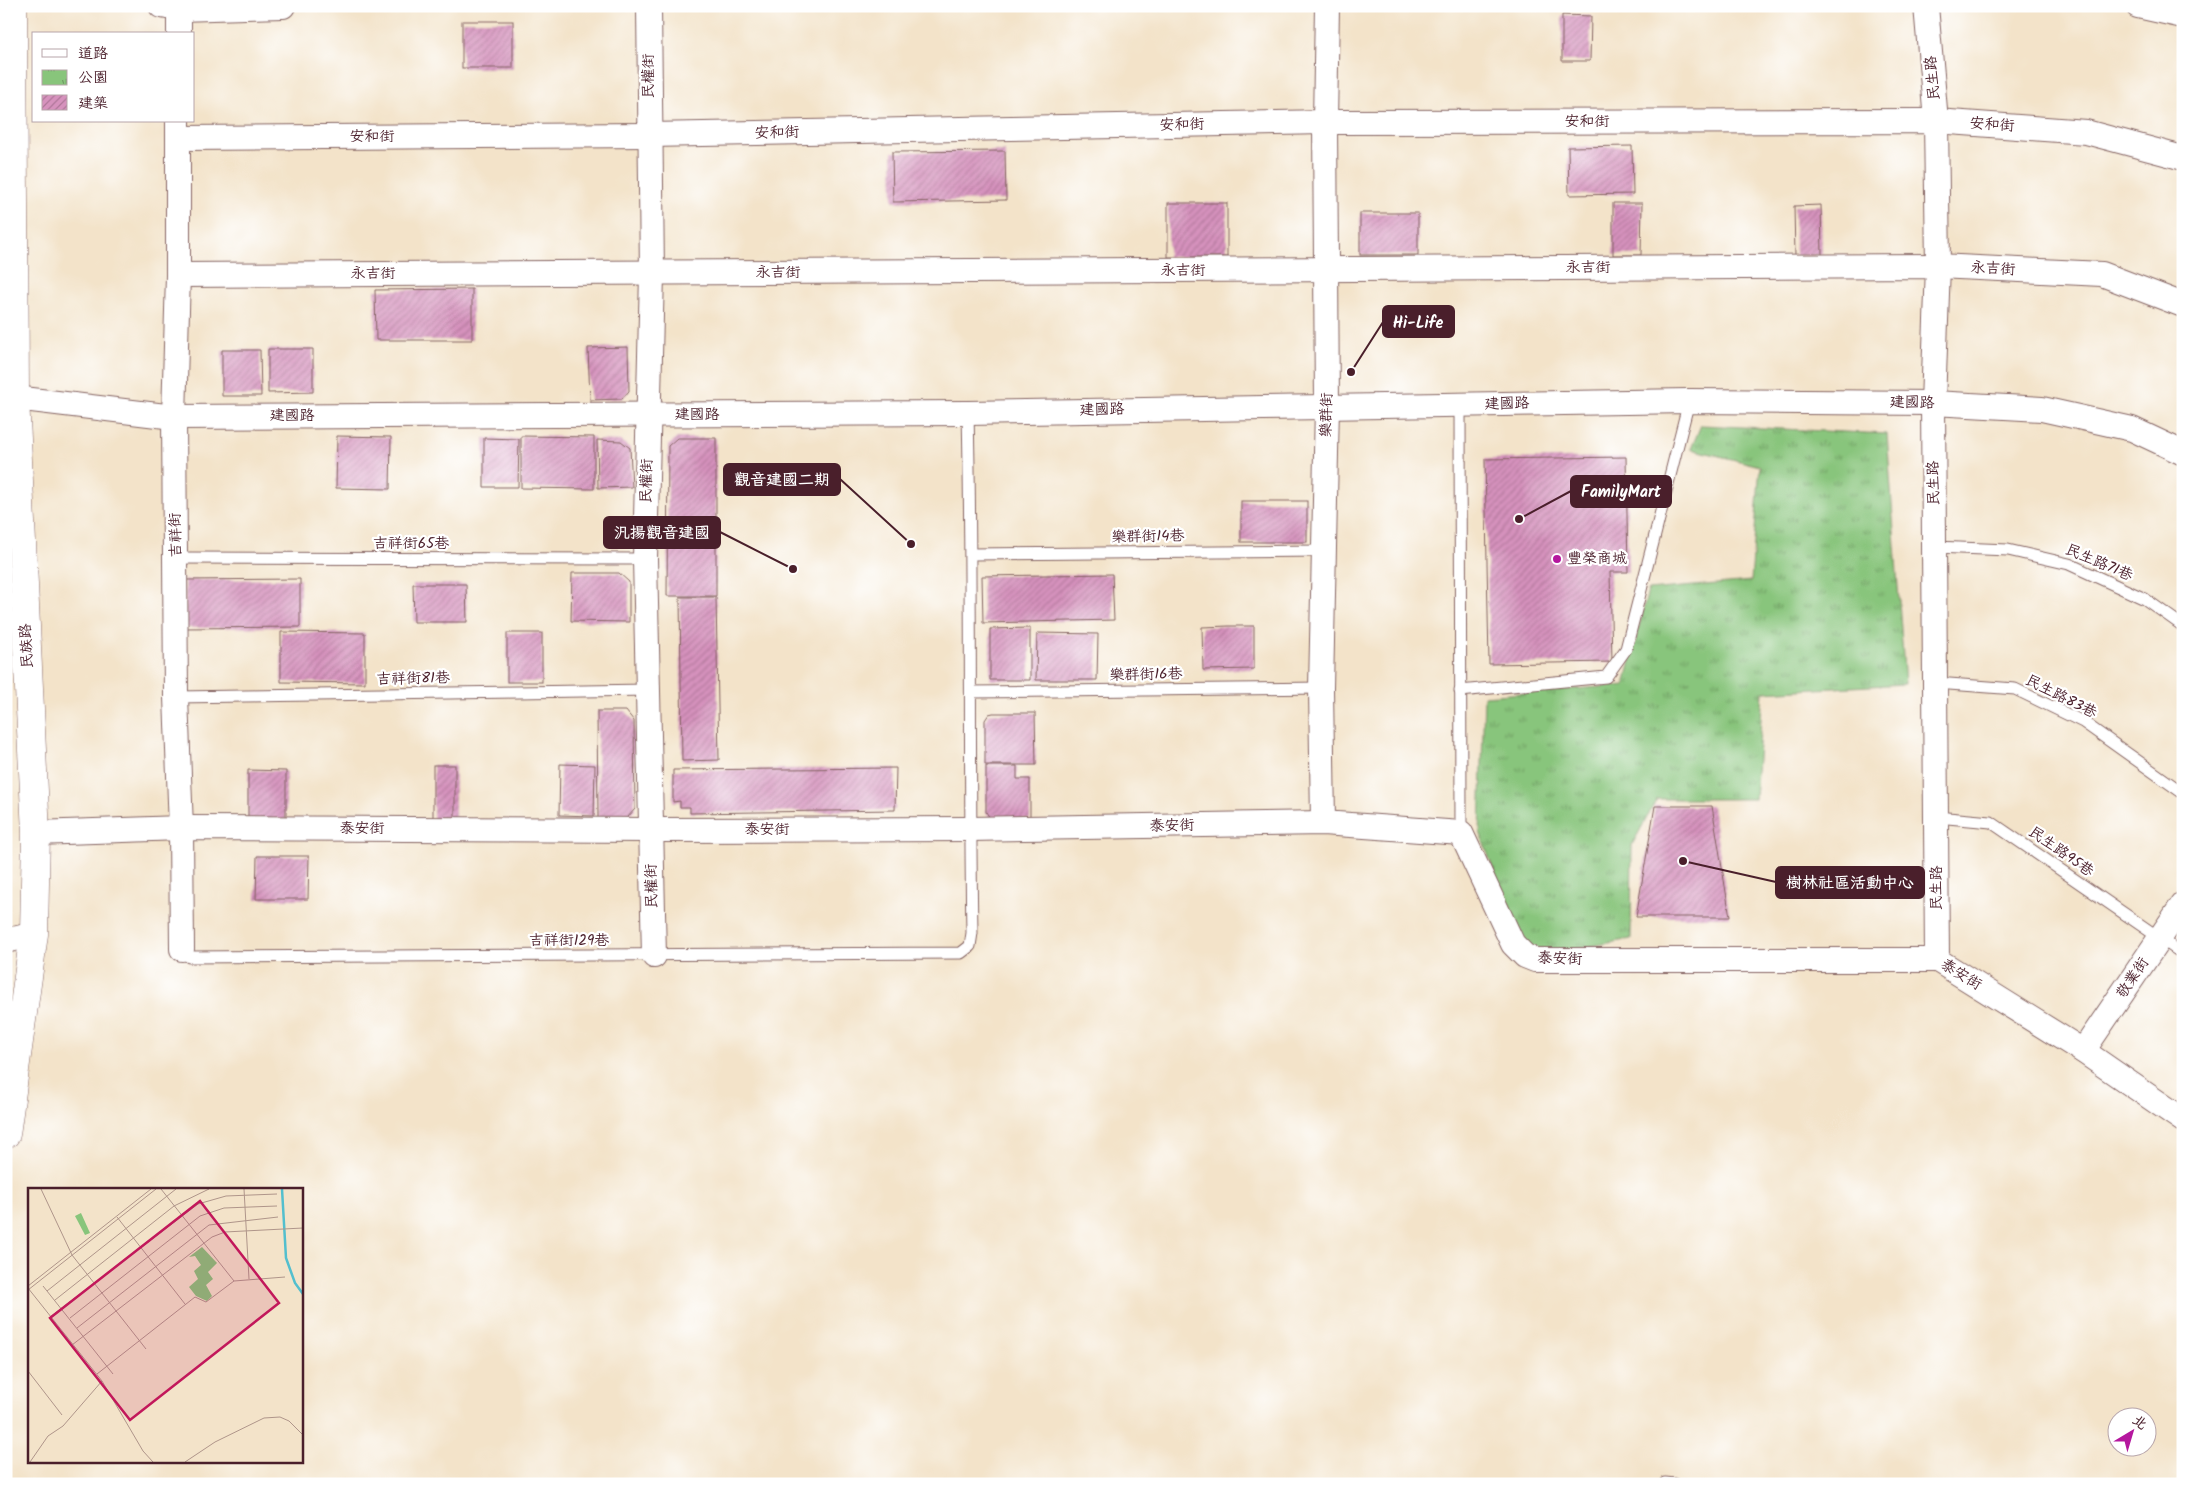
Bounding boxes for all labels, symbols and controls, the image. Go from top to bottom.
legend [32,32,195,122]
text: 道路 [78,42,108,66]
street label: 民權街 [637,53,661,99]
street label: 民生路 [1919,55,1947,101]
text: 公園 [78,66,108,90]
text: 建築 [78,92,108,116]
street label: 安和街 [1564,110,1610,134]
street label: 安和街 [1969,111,2015,139]
street label: 安和街 [1159,113,1205,137]
street label: 安和街 [754,121,800,145]
street label: 安和街 [349,125,395,149]
street label: 永吉街 [1565,256,1611,280]
street label: 永吉街 [1970,256,2016,282]
street label: 永吉街 [1160,259,1206,283]
street label: 永吉街 [755,261,801,285]
street label: 永吉街 [350,262,396,286]
callout: Hi-Life [1383,306,1454,337]
text: Hi-Life [1393,311,1444,336]
street label: 建國路 [1889,391,1935,415]
street label: 樂群街 [1315,392,1339,438]
street label: 建國路 [1484,392,1530,416]
street label: 建國路 [1079,398,1125,422]
street label: 建國路 [674,403,720,427]
street label: 建國路 [269,404,315,428]
street label: 民權街 [635,458,659,504]
street label: 民生路 [1922,460,1946,506]
callout: 觀音建國二期 [724,464,840,495]
text: 觀音建國二期 [734,468,830,493]
callout: FamilyMart [1571,476,1671,507]
text: FamilyMart [1581,480,1662,505]
street label: 吉祥街 [164,512,188,558]
callout: 汎揚觀音建國 [604,517,720,548]
text: 汎揚觀音建國 [614,521,710,546]
street label: 樂群街14巷 [1111,524,1185,550]
street label: 吉祥街65巷 [373,532,449,556]
street label: 民生路71巷 [2061,538,2137,588]
place label: 豐榮商城 [1567,547,1627,571]
marker: 豐榮商城 [1551,553,1563,565]
street label: 民族路 [14,623,40,669]
street label: 樂群街16巷 [1109,662,1183,688]
street label: 吉祥街81巷 [376,666,450,692]
street label: 民生路83巷 [2021,669,2101,725]
street label: 泰安街 [1149,814,1195,838]
street label: 泰安街 [339,817,385,841]
street label: 泰安街 [744,818,790,842]
street label: 民生路95巷 [2023,821,2099,883]
street label: 民權街 [640,863,664,909]
street label: 民生路 [1925,865,1949,911]
callout: 樹林社區活動中心 [1776,867,1924,898]
text: 樹林社區活動中心 [1786,871,1914,896]
street label: 吉祥街129巷 [529,929,609,953]
street label: 泰安街 [1537,946,1583,972]
street label: 泰安街 [1936,953,1986,997]
street label: 敬業街 [2110,953,2156,1003]
inset map [28,1188,302,1462]
north arrow [2106,1408,2156,1458]
text: 北 [2127,1410,2152,1436]

